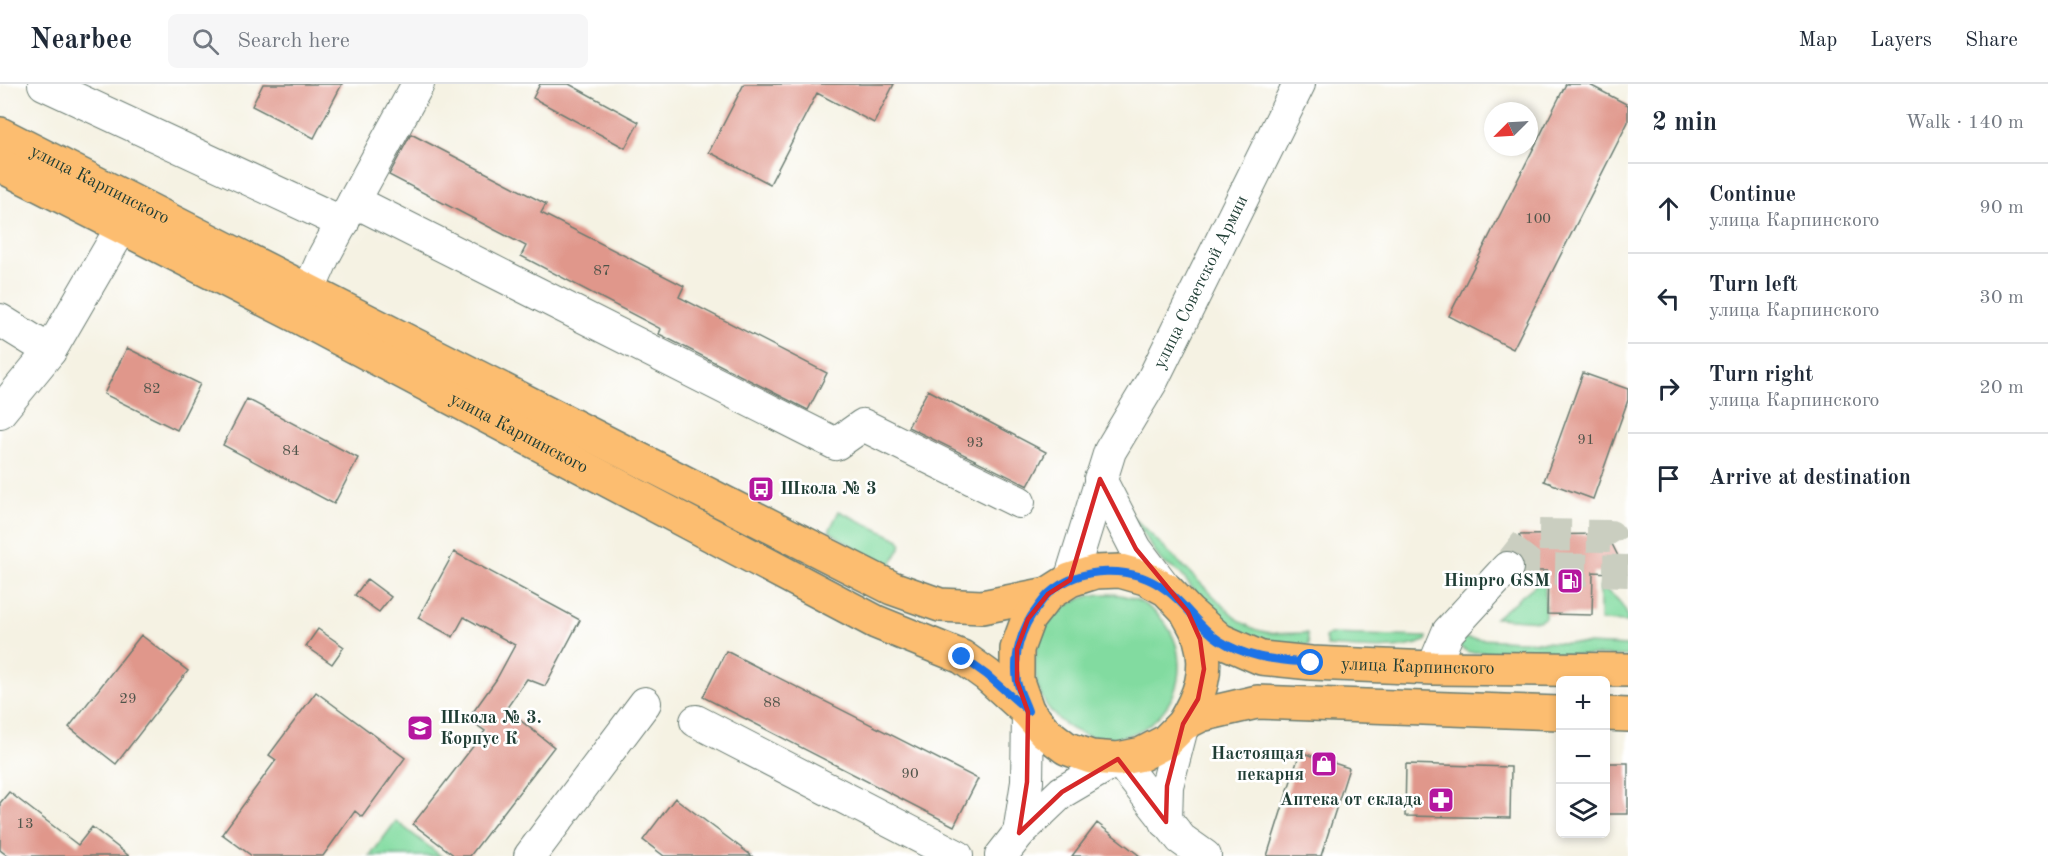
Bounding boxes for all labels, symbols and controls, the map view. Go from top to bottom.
search box [168,14,588,68]
icon: search [189,25,222,58]
text: Nearbee [30,27,132,55]
text: Search here [237,30,350,52]
text: Map [1798,30,1837,51]
text: Layers [1870,30,1932,51]
text: Share [1965,30,2018,51]
north arrow [1484,102,1538,156]
text: 2 min [1652,110,1717,136]
text: Walk · 140 m [1905,113,2024,133]
street label: улица Карпинского [27,142,172,228]
text: Continue [1709,184,1796,206]
icon: ahead [1652,192,1685,225]
street label: улица Советской Армии [1151,193,1251,372]
text: 90 m [1979,198,2024,218]
text: улица Карпинского [1709,211,1880,231]
house number: 100 [1525,212,1551,227]
house number: 87 [593,264,611,279]
text: Turn left [1709,274,1798,296]
icon: left [1652,282,1685,315]
text: 30 m [1979,288,2024,308]
text: улица Карпинского [1709,301,1880,321]
text: Turn right [1709,364,1813,386]
icon: right [1652,372,1685,405]
text: 20 m [1979,378,2024,398]
house number: 82 [143,382,161,397]
street label: улица Карпинского [447,389,591,477]
text: улица Карпинского [1709,391,1880,411]
house number: 91 [1577,433,1595,448]
house number: 93 [966,436,984,451]
house number: 84 [282,444,300,459]
icon: arrive [1652,462,1685,495]
text: Arrive at destination [1709,467,1911,489]
bus stop icon: Школа № 3 [746,474,776,504]
place label: Школа № 3 [780,480,877,498]
fuel station icon: Himpro GSM [1555,566,1585,596]
place label: Himpro GSM [1444,572,1550,590]
route end [948,643,974,669]
route start [1297,649,1323,675]
street label: улица Карпинского [1341,655,1495,678]
map controls [1556,676,1610,838]
button: + [1556,676,1610,730]
house number: 29 [119,692,137,707]
house number: 88 [763,696,781,711]
place label: Школа № 3. Корпус К [440,709,542,748]
school or university icon: Школа № 3. Корпус К [405,713,435,743]
button: − [1556,730,1610,784]
place label: Настоящая пекарня [1211,745,1304,784]
shop icon: Настоящая пекарня [1309,749,1339,779]
house number: 90 [901,767,919,782]
button: layers [1556,784,1610,838]
pharmacy icon: Аптека от склада [1426,785,1456,815]
place label: Аптека от склада [1280,791,1422,809]
house number: 13 [16,817,34,832]

